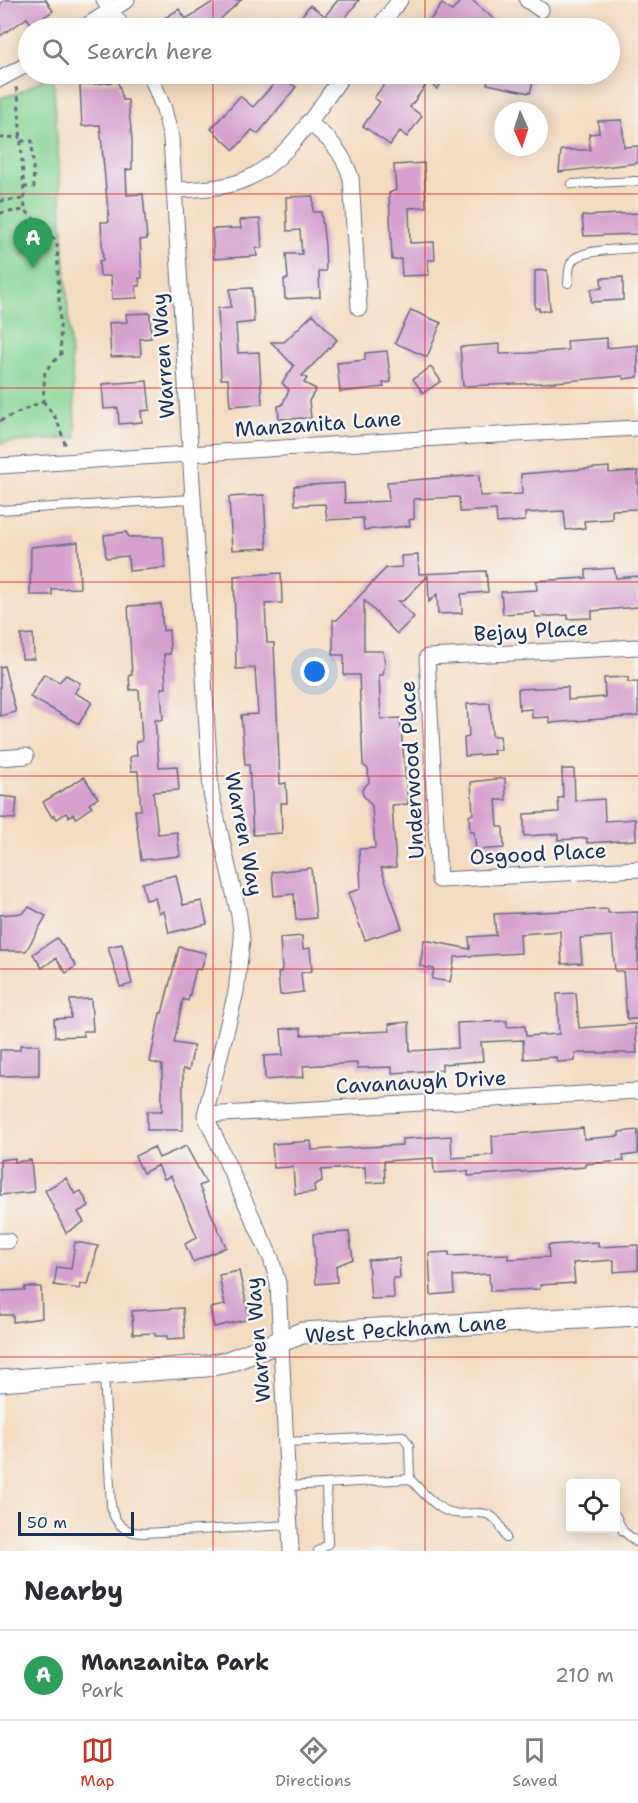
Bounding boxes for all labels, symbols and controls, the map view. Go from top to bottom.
search box [18,18,620,84]
icon: search [39,35,72,68]
text: Search here [87,37,213,66]
north arrow [494,102,548,156]
pin: A [14,218,52,268]
street label: Warren Way [145,292,181,420]
street label: Manzanita Lane [234,404,402,444]
street label: Bejay Place [473,614,589,648]
your location [300,657,329,686]
street label: Underwood Place [393,680,431,860]
street label: Warren Way [218,770,270,898]
street label: Osgood Place [469,836,607,872]
street label: Cavanaugh Drive [335,1064,507,1100]
street label: Warren Way [239,1276,277,1404]
street label: West Peckham Lane [304,1308,508,1350]
map controls [566,1479,620,1533]
button: locate [566,1479,620,1533]
scale bar [18,1509,134,1536]
text: 50 m [27,1512,67,1533]
text: Nearby [24,1573,123,1608]
text: Manzanita Park [81,1648,269,1677]
text: A [36,1662,51,1688]
text: 210 m [555,1662,614,1688]
text: Park [81,1677,124,1703]
tab: Map [80,1734,115,1791]
tab: Directions [275,1734,352,1791]
tab: Saved [512,1734,558,1791]

